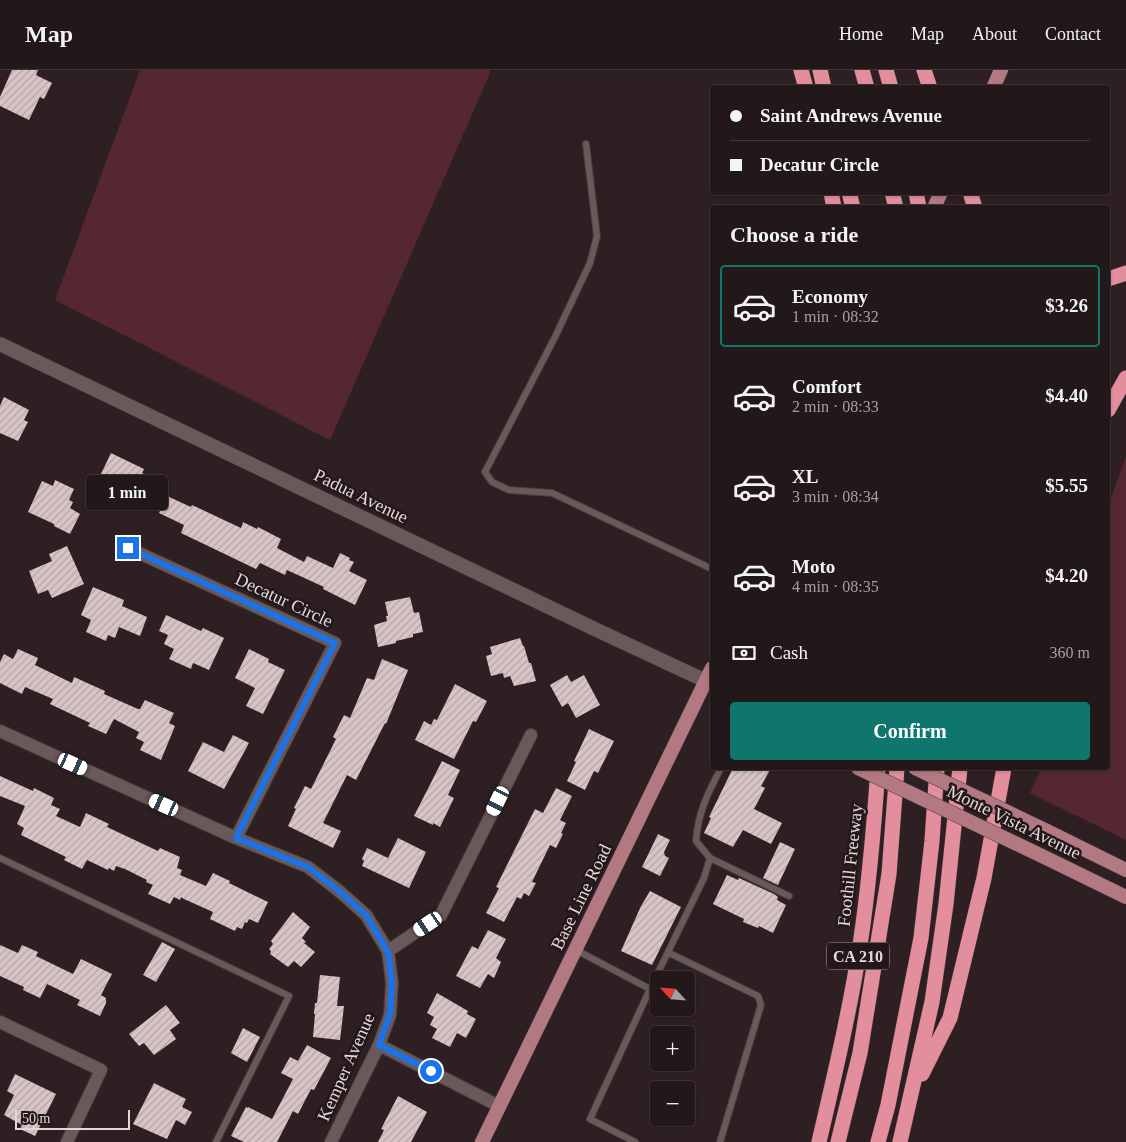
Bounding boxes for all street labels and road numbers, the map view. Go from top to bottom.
street label: Padua Avenue [311,465,411,527]
street label: Decatur Circle [232,569,336,631]
street label: Monte Vista Avenue [944,781,1084,863]
street label: Foothill Freeway [834,803,866,927]
street label: Base Line Road [547,841,615,953]
road number: CA 210 [827,942,889,969]
street label: Kemper Avenue [313,1010,379,1124]

